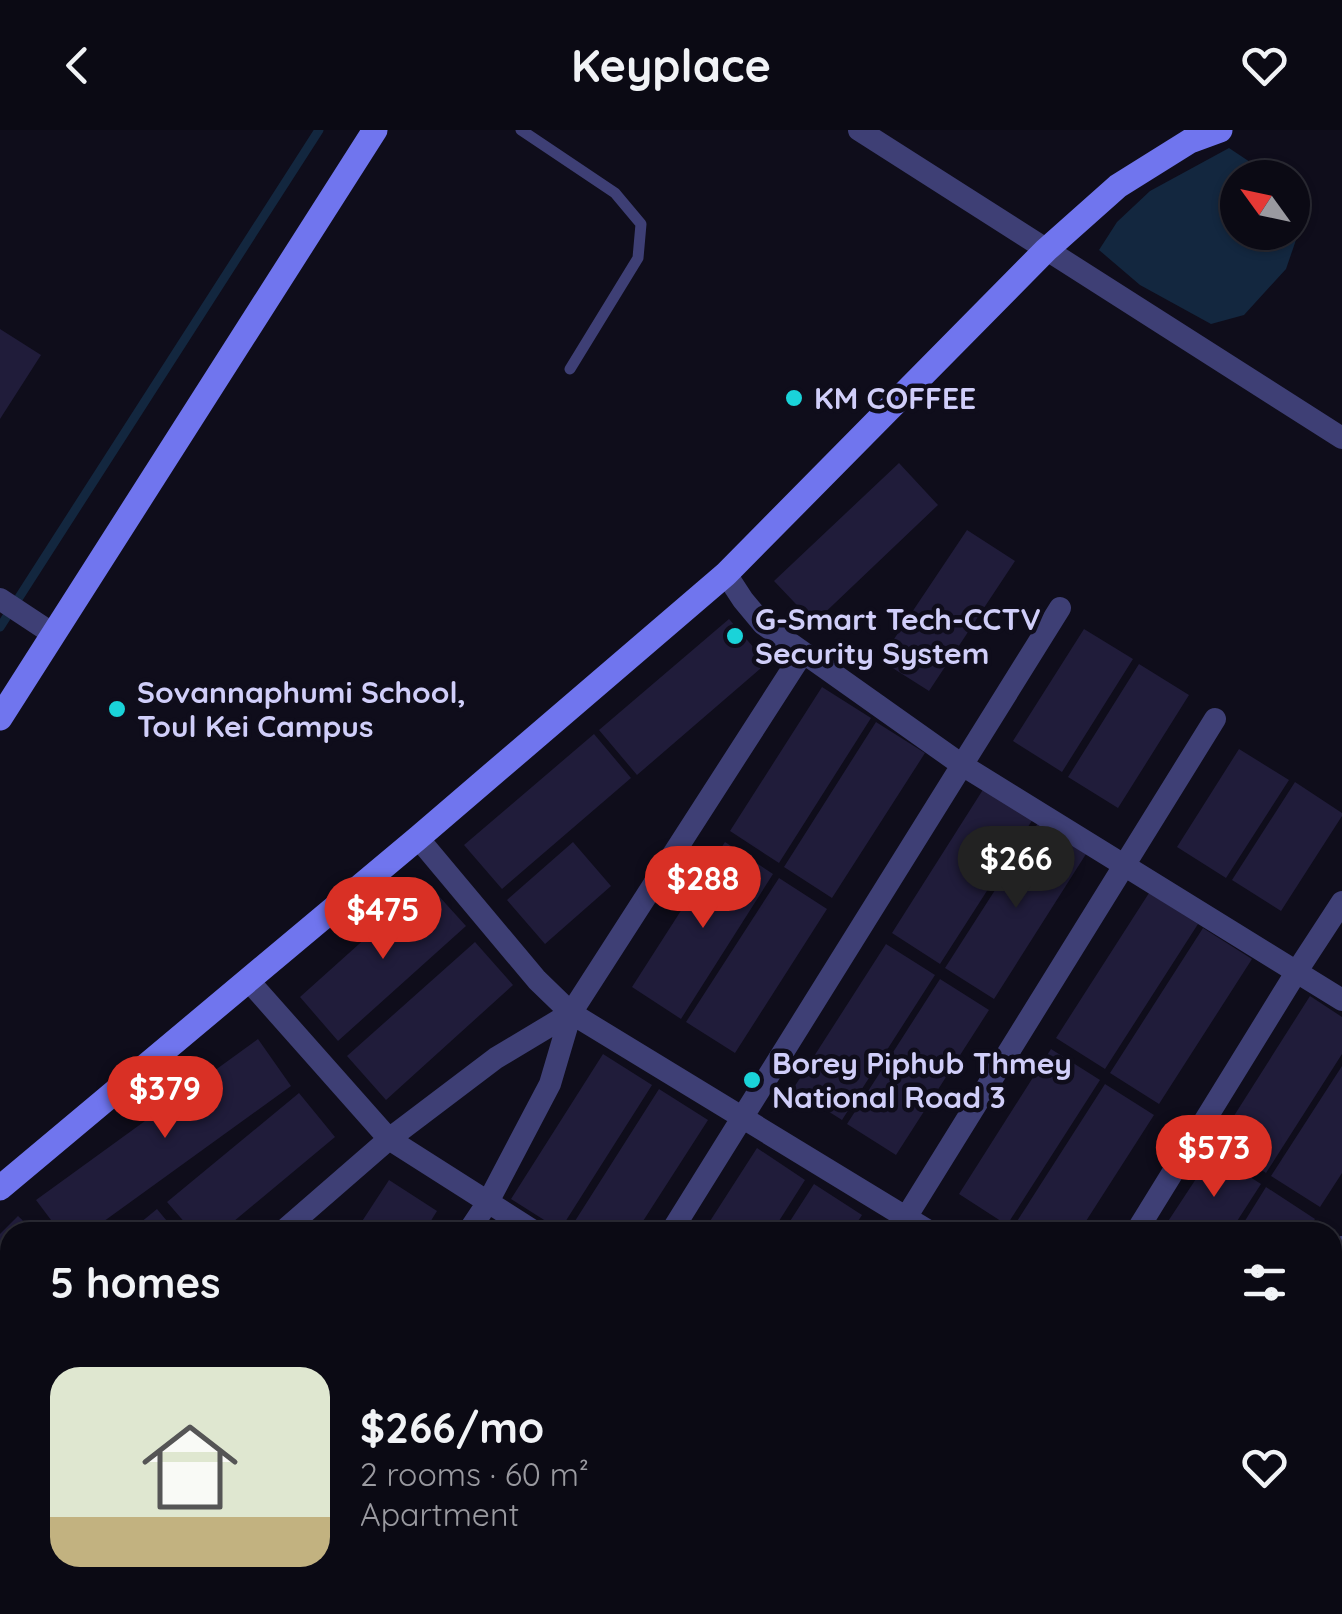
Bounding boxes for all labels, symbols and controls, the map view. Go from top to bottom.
text: Keyplace [571,37,771,93]
icon: back [50,38,105,93]
icon: heart [1237,38,1292,93]
north arrow [1220,160,1310,250]
map controls [1220,160,1310,250]
place label: KM COFFEE [814,379,976,417]
marker: KM COFFEE [783,387,805,409]
place label: G-Smart Tech-CCTV Security System [755,600,1041,672]
marker: G-Smart Tech-CCTV Security System [724,625,746,647]
place label: Sovannaphumi School, Toul Kei Campus [137,673,466,745]
marker: Sovannaphumi School, Toul Kei Campus [106,698,128,720]
pin: $266 [957,826,1075,911]
text: $266 [980,838,1052,878]
pin: $288 [644,846,762,931]
text: $288 [667,858,739,898]
pin: $475 [324,877,442,962]
text: $475 [347,889,419,929]
place label: Borey Piphub Thmey National Road 3 [772,1044,1072,1116]
pin: $379 [106,1056,224,1141]
text: $379 [129,1068,201,1108]
marker: Borey Piphub Thmey National Road 3 [741,1069,763,1091]
pin: $573 [1155,1115,1273,1200]
text: $573 [1178,1127,1250,1167]
icon: filters [1237,1255,1292,1310]
text: 5 homes [50,1256,221,1309]
text: $266/mo [360,1401,544,1454]
icon: home [130,1407,250,1527]
icon: heart [1237,1440,1292,1495]
text: 2 rooms · 60 m² [360,1454,589,1494]
text: Apartment [360,1494,519,1534]

